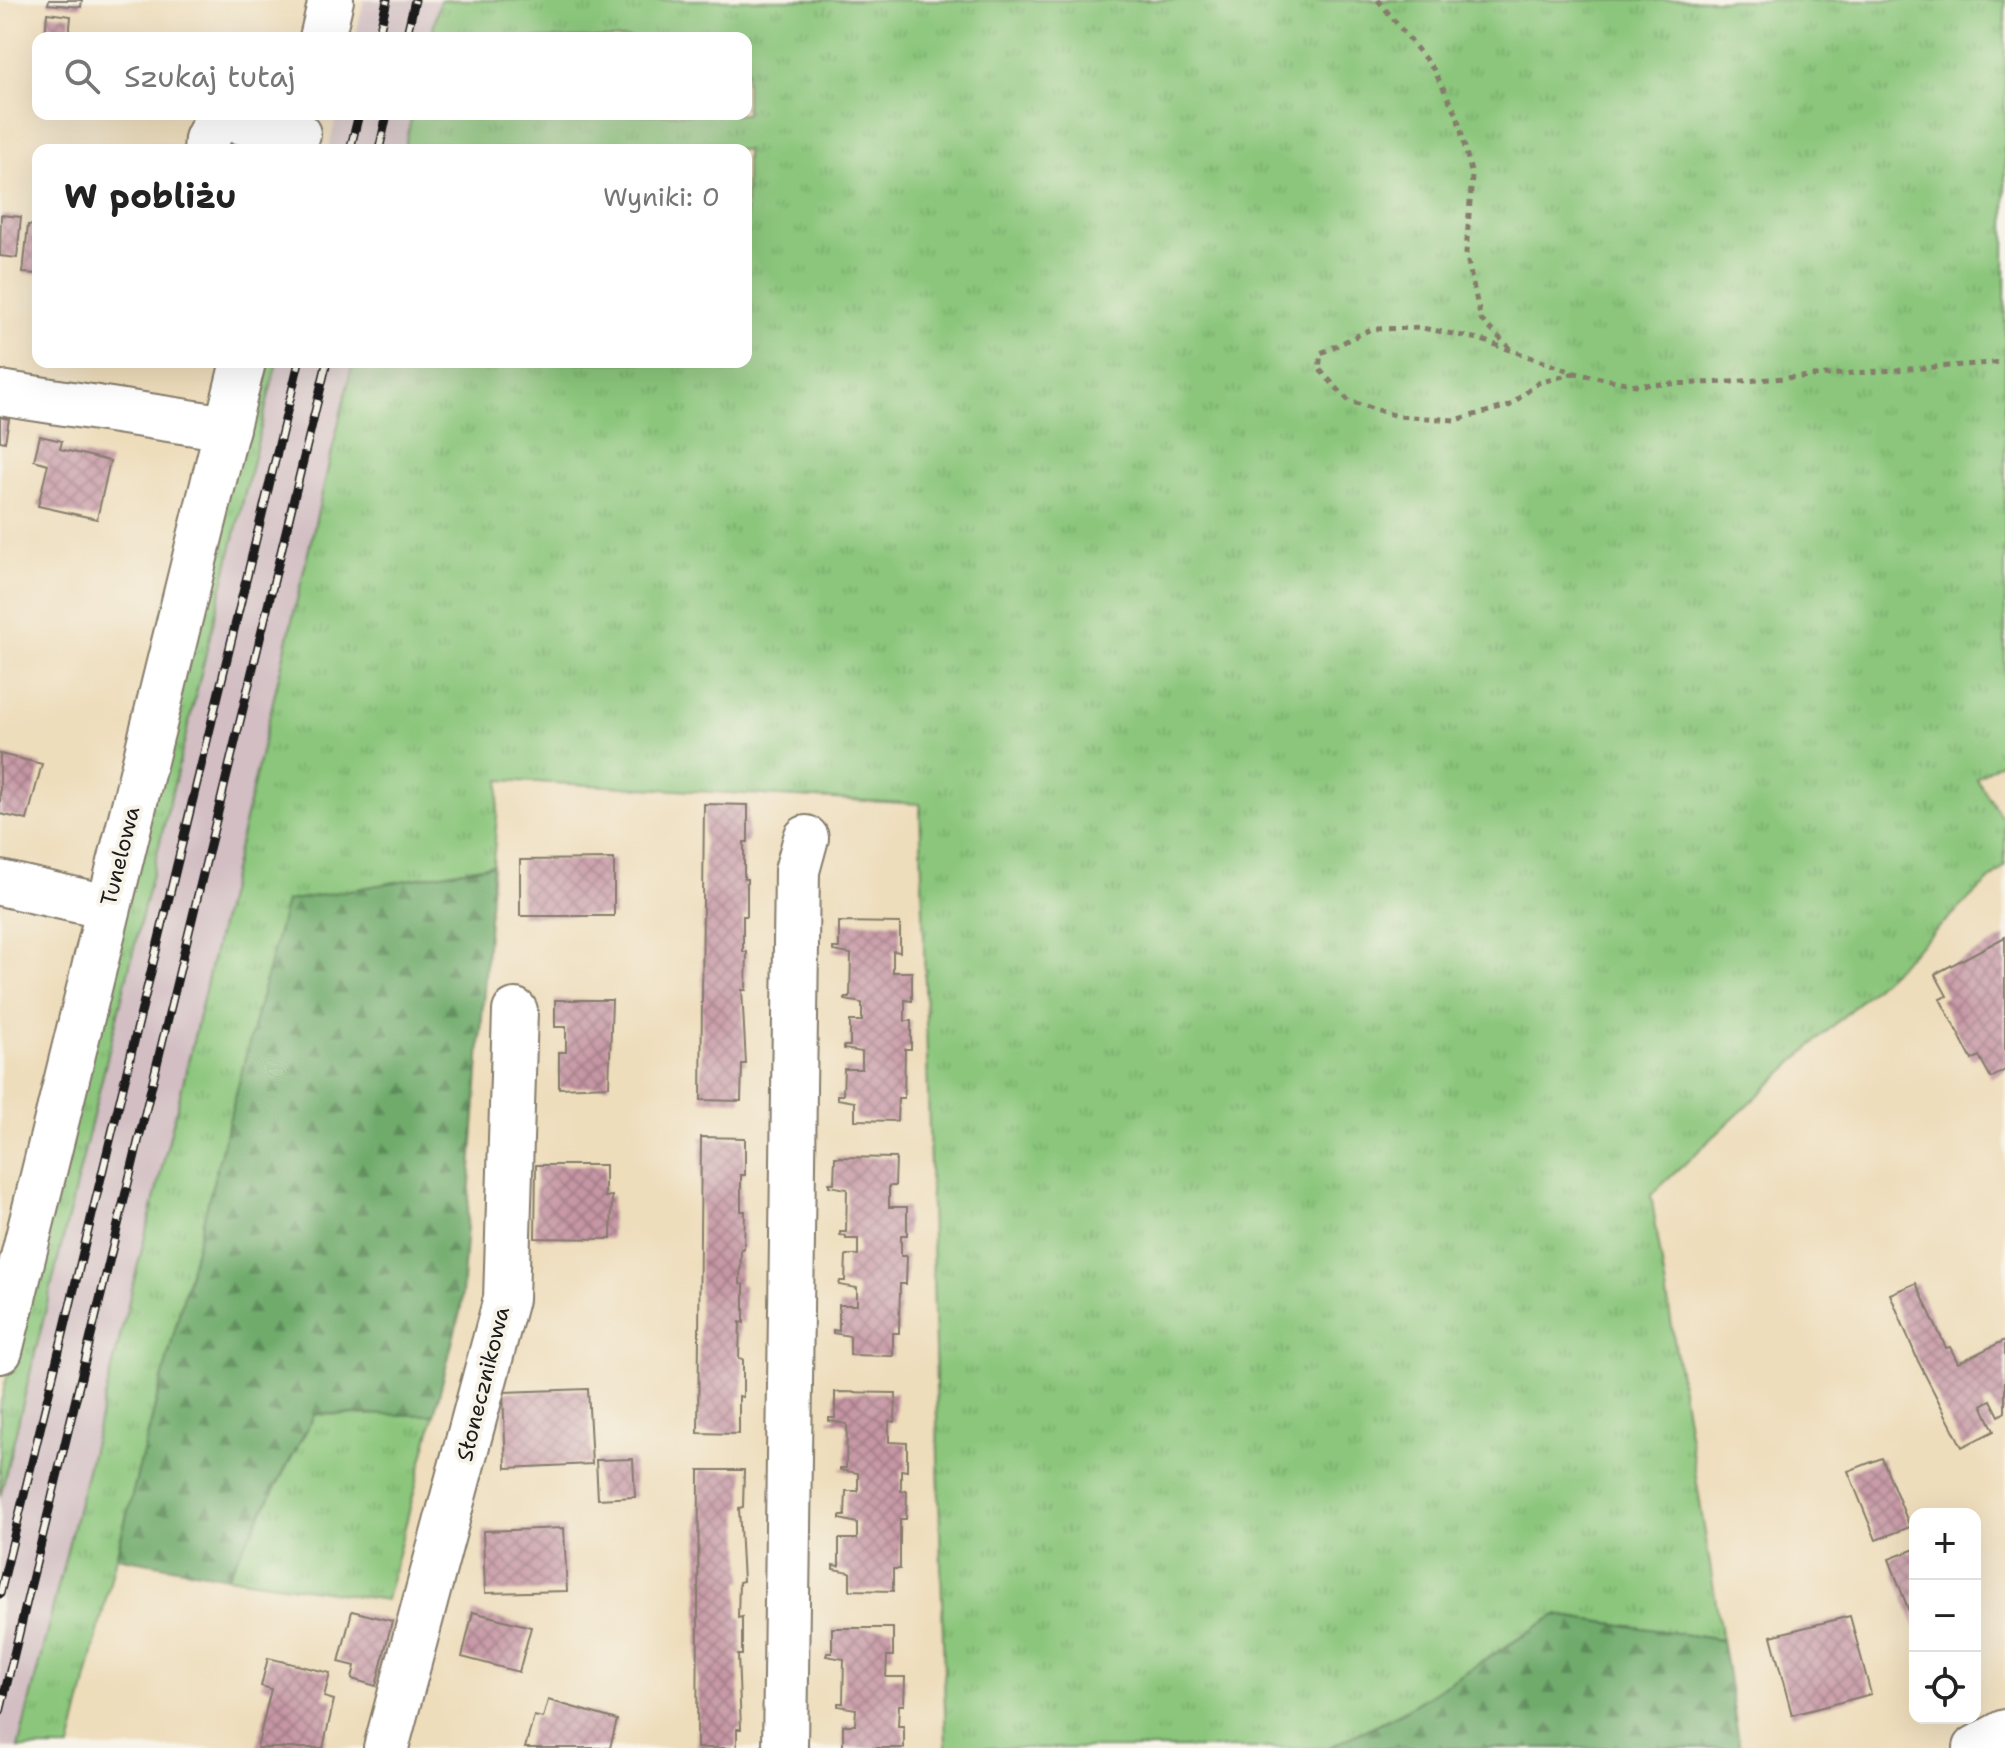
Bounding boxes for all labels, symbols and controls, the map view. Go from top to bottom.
search box [32,32,752,120]
icon: search [60,54,104,98]
text: Szukaj tutaj [124,56,296,97]
text: W pobliżu [64,173,237,219]
text: Wyniki: 0 [603,179,720,214]
street label: Tunelowa [94,803,146,909]
street label: Słonecznikowa [450,1303,516,1464]
map controls [1909,1508,1981,1724]
button: + [1909,1508,1981,1580]
button: − [1909,1580,1981,1652]
button: locate [1909,1652,1981,1724]

